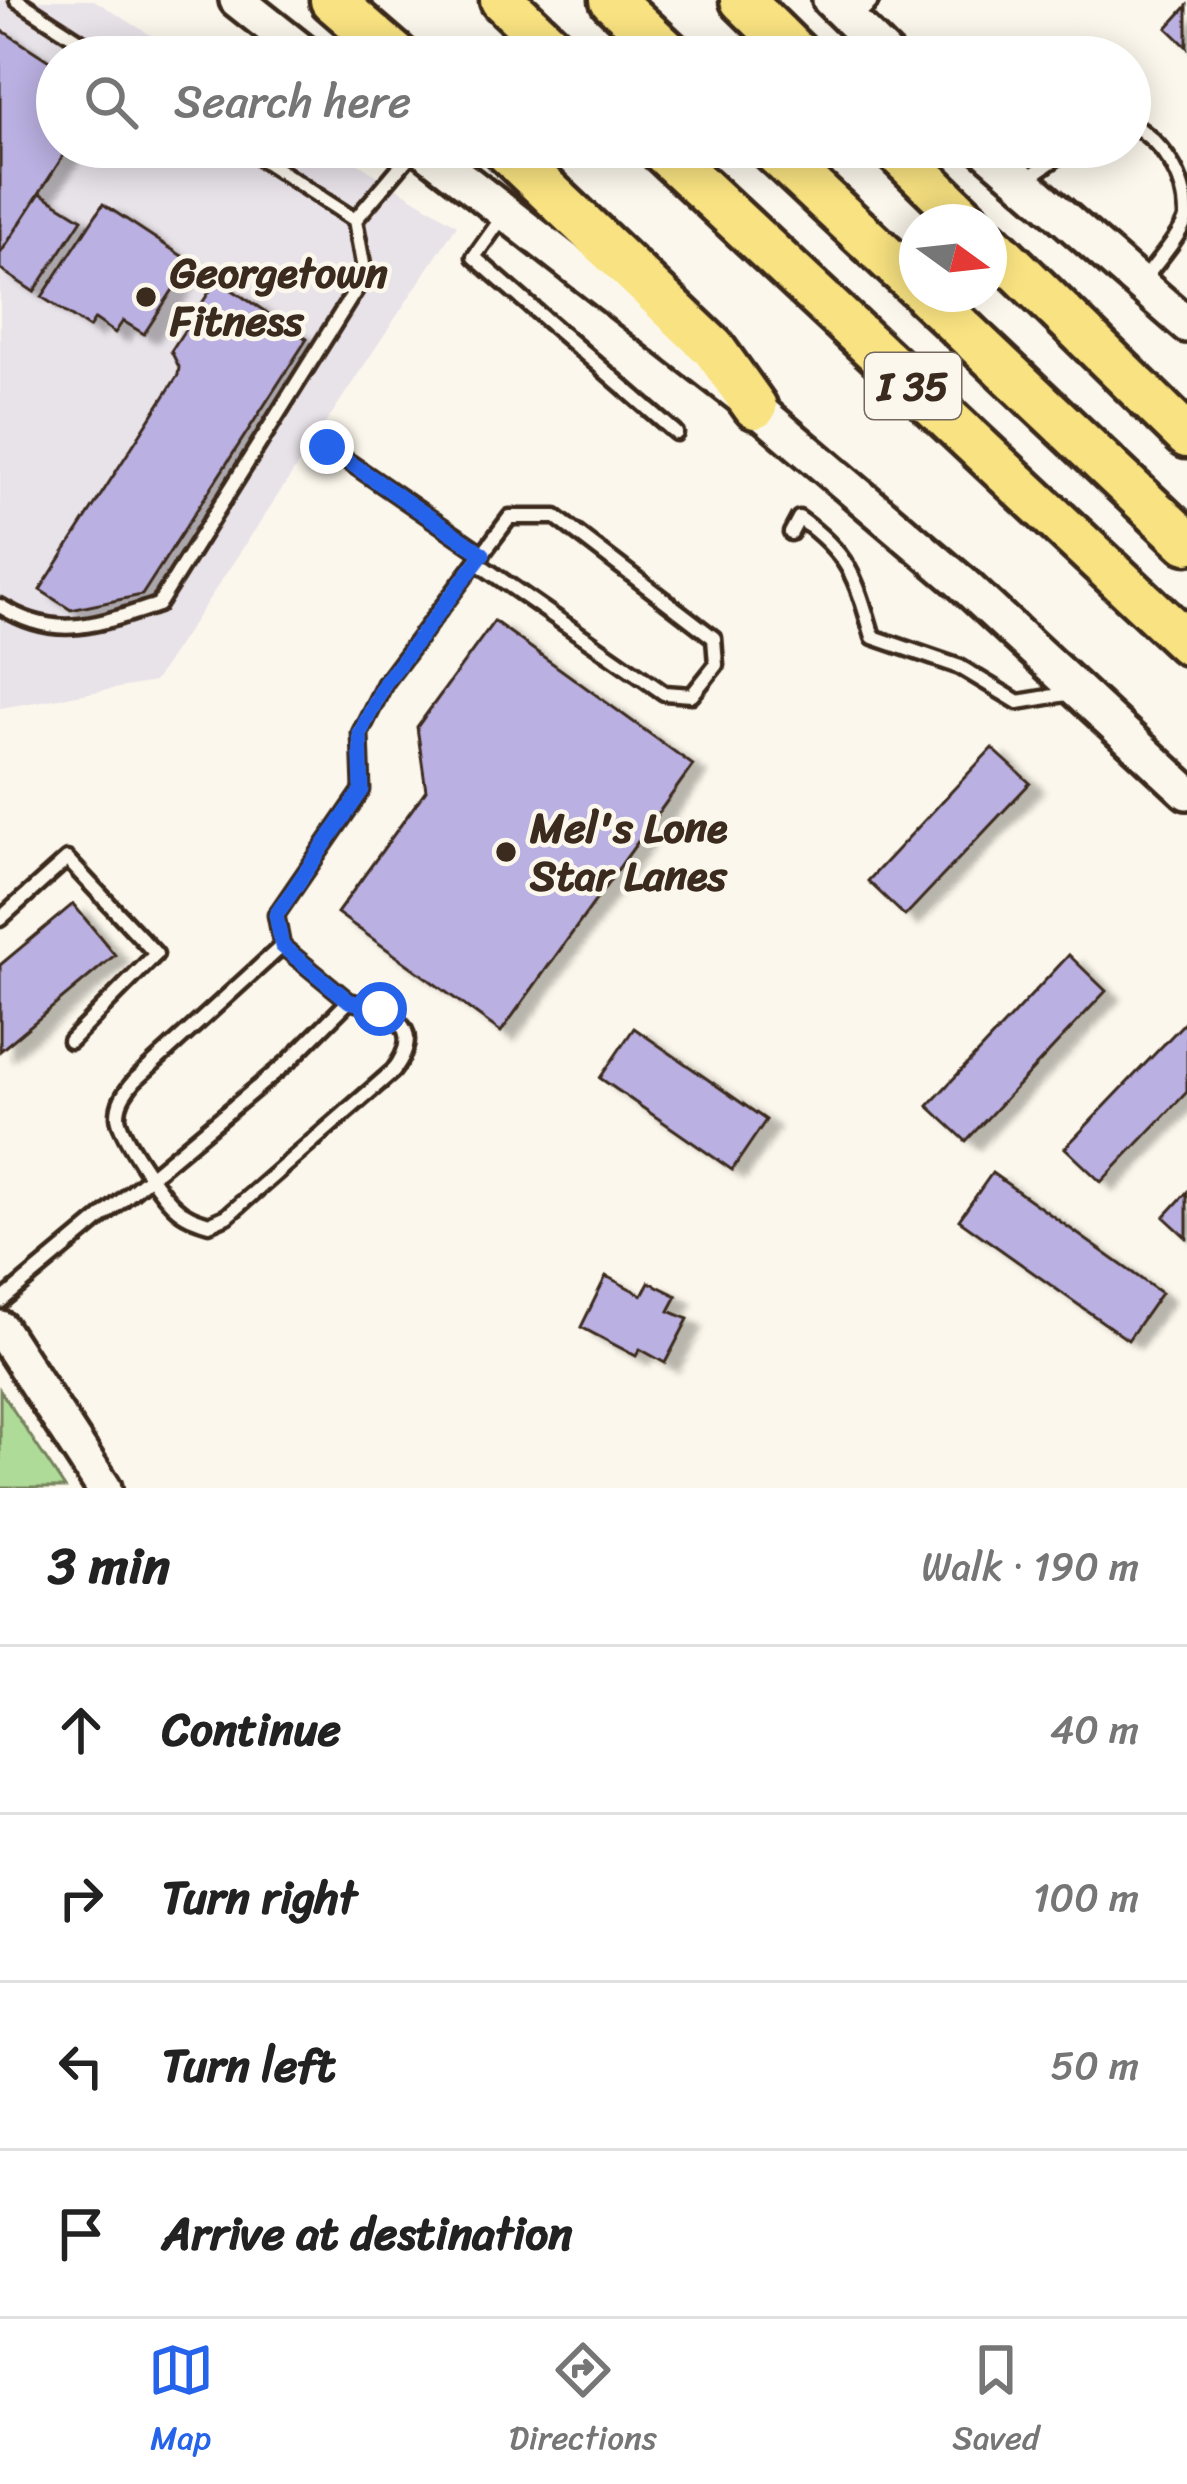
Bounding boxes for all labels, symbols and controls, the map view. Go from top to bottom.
search box [36,36,1151,168]
text: Search here [174,62,411,142]
icon: search [78,69,144,135]
north arrow [899,204,1007,312]
place label: Georgetown Fitness [169,236,388,358]
marker: Georgetown Fitness [133,284,159,310]
road number: I 35 [865,353,961,419]
route end [300,420,354,474]
place label: Mel's Lone Star Lanes [529,791,728,913]
marker: Mel's Lone Star Lanes [493,839,519,865]
route start [353,982,407,1036]
text: 3 min [48,1521,170,1611]
text: Walk · 190 m [921,1532,1139,1601]
text: Continue [162,1690,341,1770]
text: 40 m [1050,1695,1139,1764]
icon: ahead [48,1697,114,1763]
text: Turn right [162,1858,357,1938]
text: 100 m [1033,1863,1139,1932]
icon: right [48,1865,114,1931]
text: Turn left [162,2026,335,2106]
text: 50 m [1050,2031,1139,2100]
icon: left [48,2033,114,2099]
text: Arrive at destination [162,2194,572,2274]
icon: arrive [48,2201,114,2267]
tab: Map [148,2337,214,2467]
tab: Directions [509,2337,657,2467]
tab: Saved [952,2337,1039,2467]

